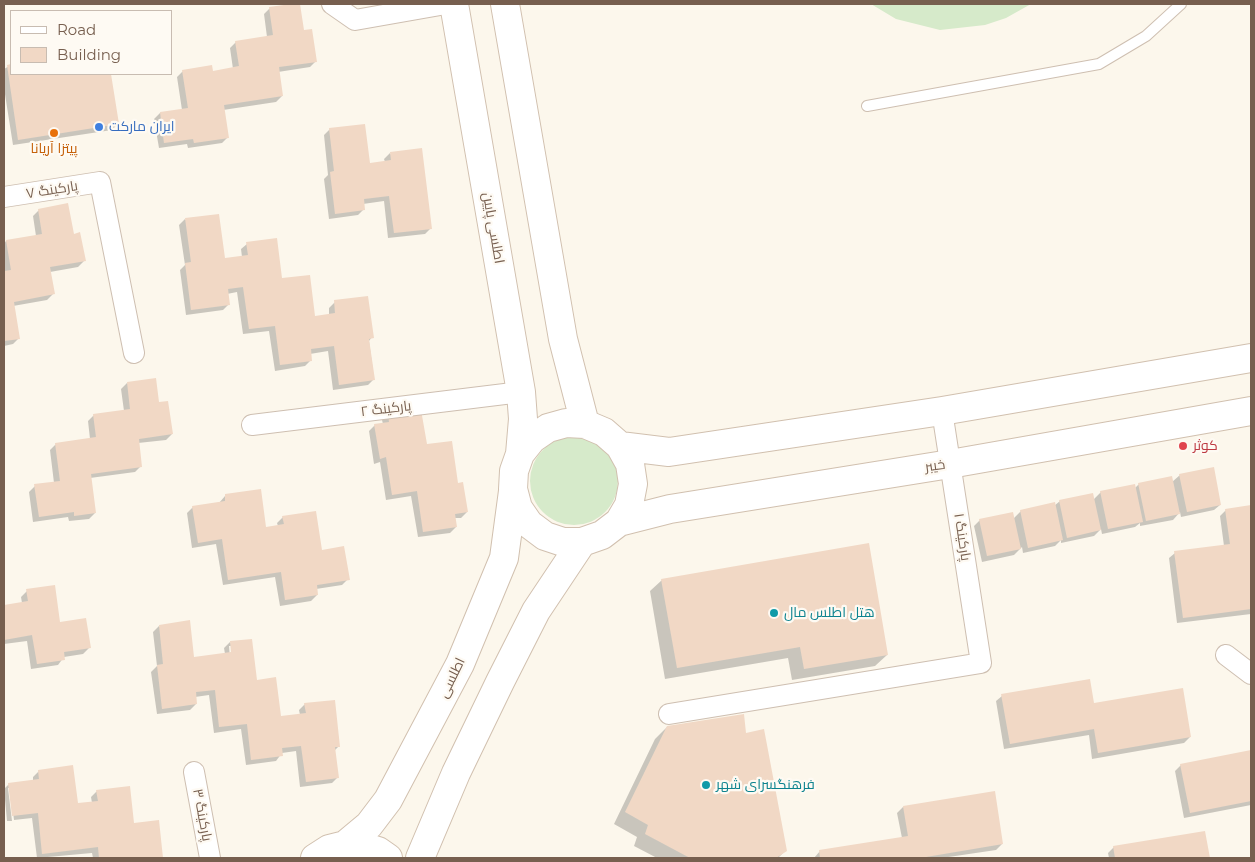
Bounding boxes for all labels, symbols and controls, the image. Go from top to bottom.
legend [10,10,172,75]
text: Road [57,20,96,39]
text: Building [57,45,121,64]
place label: ایران مارکت [109,119,174,135]
marker: ایران مارکت [93,121,105,133]
marker: پیتزا آریانا [48,127,60,139]
place label: پیتزا آریانا [31,141,77,157]
street label: پارکینگ ۷ [25,178,79,202]
street label: اطلسی پایین [478,191,508,265]
street label: پارکینگ ۲ [360,398,412,420]
place label: کوثر [1193,438,1218,454]
marker: کوثر [1177,440,1189,452]
street label: خیبر [924,456,946,476]
street label: پارکینگ ۱ [950,512,974,562]
place label: هتل اطلس مال [784,605,875,621]
marker: هتل اطلس مال [768,607,780,619]
street label: اطلسی [435,655,469,701]
place label: فرهنگسرای شهر [716,777,815,793]
marker: فرهنگسرای شهر [700,779,712,791]
street label: پارکینگ ۳ [189,787,215,843]

